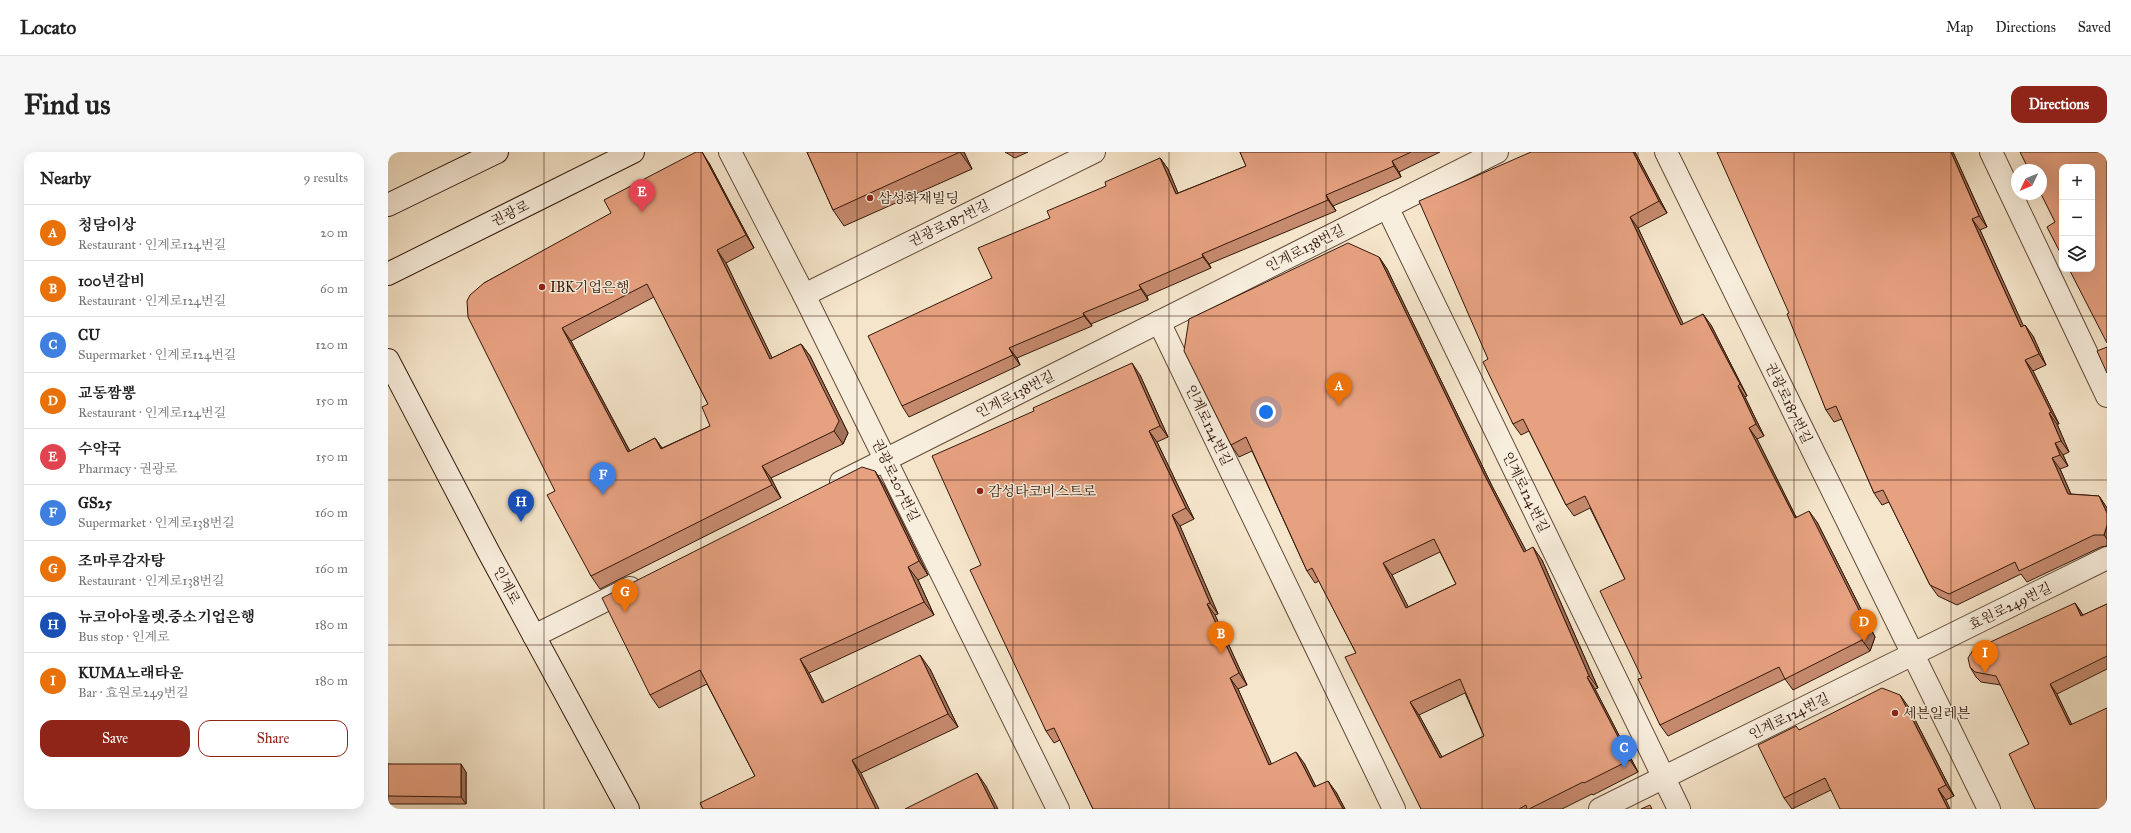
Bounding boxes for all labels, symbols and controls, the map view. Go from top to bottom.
text: Locato [20,16,76,39]
text: Map [1946,19,1973,36]
text: Directions [1995,19,2056,36]
text: Saved [2078,19,2111,36]
button: Directions [2011,86,2107,123]
text: Find us [24,87,110,122]
north arrow [2011,164,2047,200]
map controls [2059,164,2095,272]
button: + [2059,164,2095,200]
text: Nearby [40,168,91,189]
text: 9 results [304,170,348,186]
pin: E [629,179,655,212]
place label: 삼성화재빌딩 [878,190,959,207]
marker: 삼성화재빌딩 [865,193,875,203]
street label: 권광로 [488,197,533,230]
street label: 권광로187번길 [906,197,993,250]
button: − [2059,200,2095,236]
text: 청담이상 [78,216,136,234]
street label: 인계로138번길 [1263,221,1347,276]
text: A [49,225,57,241]
text: 20 m [320,225,348,241]
button: layers [2059,236,2095,272]
text: Restaurant · 인계로124번길 [78,237,226,253]
text: 100년갈비 [78,272,145,290]
place label: IBK기업은행 [550,279,629,296]
text: B [49,281,57,297]
text: 60 m [320,281,348,297]
marker: IBK기업은행 [537,282,547,292]
text: Restaurant · 인계로124번길 [78,293,226,309]
text: CU [78,326,100,344]
text: C [49,337,57,353]
text: 120 m [315,337,348,353]
text: Supermarket · 인계로124번길 [78,347,236,363]
street label: 권광로187번길 [1762,360,1815,447]
street label: 인계로138번길 [973,367,1057,422]
pin: A [1326,373,1352,406]
street label: 인계로124번길 [1182,382,1235,468]
text: 교동짬뽕 [78,384,136,402]
text: D [48,393,58,409]
text: 150 m [316,393,348,409]
your location [1256,402,1276,422]
text: Restaurant · 인계로124번길 [78,405,226,421]
street label: 권광로207번길 [868,436,923,524]
text: 수약국 [78,440,121,458]
text: E [48,449,58,465]
text: 150 m [316,449,348,465]
street label: 인계로124번길 [1499,449,1552,535]
text: Pharmacy · 권광로 [78,461,177,477]
pin: F [590,462,616,495]
place label: 감성타코비스트로 [988,483,1097,500]
marker: 감성타코비스트로 [975,486,985,496]
pin: H [508,489,534,522]
text: GS25 [78,494,112,512]
text: F [49,505,57,521]
text: 160 m [315,505,348,521]
text: Supermarket · 인계로138번길 [78,515,235,531]
text: 조마루감자탕 [78,552,165,570]
text: G [48,561,58,577]
text: 160 m [315,561,348,577]
street label: 인계로 [490,563,524,608]
text: Restaurant · 인계로138번길 [78,573,225,589]
pin: G [612,579,638,612]
street label: 효원로249번길 [1966,579,2054,634]
text: 뉴코아아울렛.중소기업은행 [78,608,255,626]
pin: D [1851,609,1877,642]
text: H [47,617,59,633]
text: 180 m [315,617,348,633]
pin: B [1208,621,1234,654]
text: Bus stop · 인계로 [78,629,170,645]
pin: I [1972,640,1998,673]
text: KUMA노래타운 [78,664,184,682]
text: I [50,673,56,689]
text: 180 m [315,673,348,689]
text: Bar · 효원로249번길 [78,685,189,701]
street label: 인계로124번길 [1746,690,1832,743]
place label: 세븐일레븐 [1903,705,1971,722]
marker: 세븐일레븐 [1890,708,1900,718]
button: Save [40,720,190,757]
button: Share [198,720,348,757]
pin: C [1611,735,1637,768]

